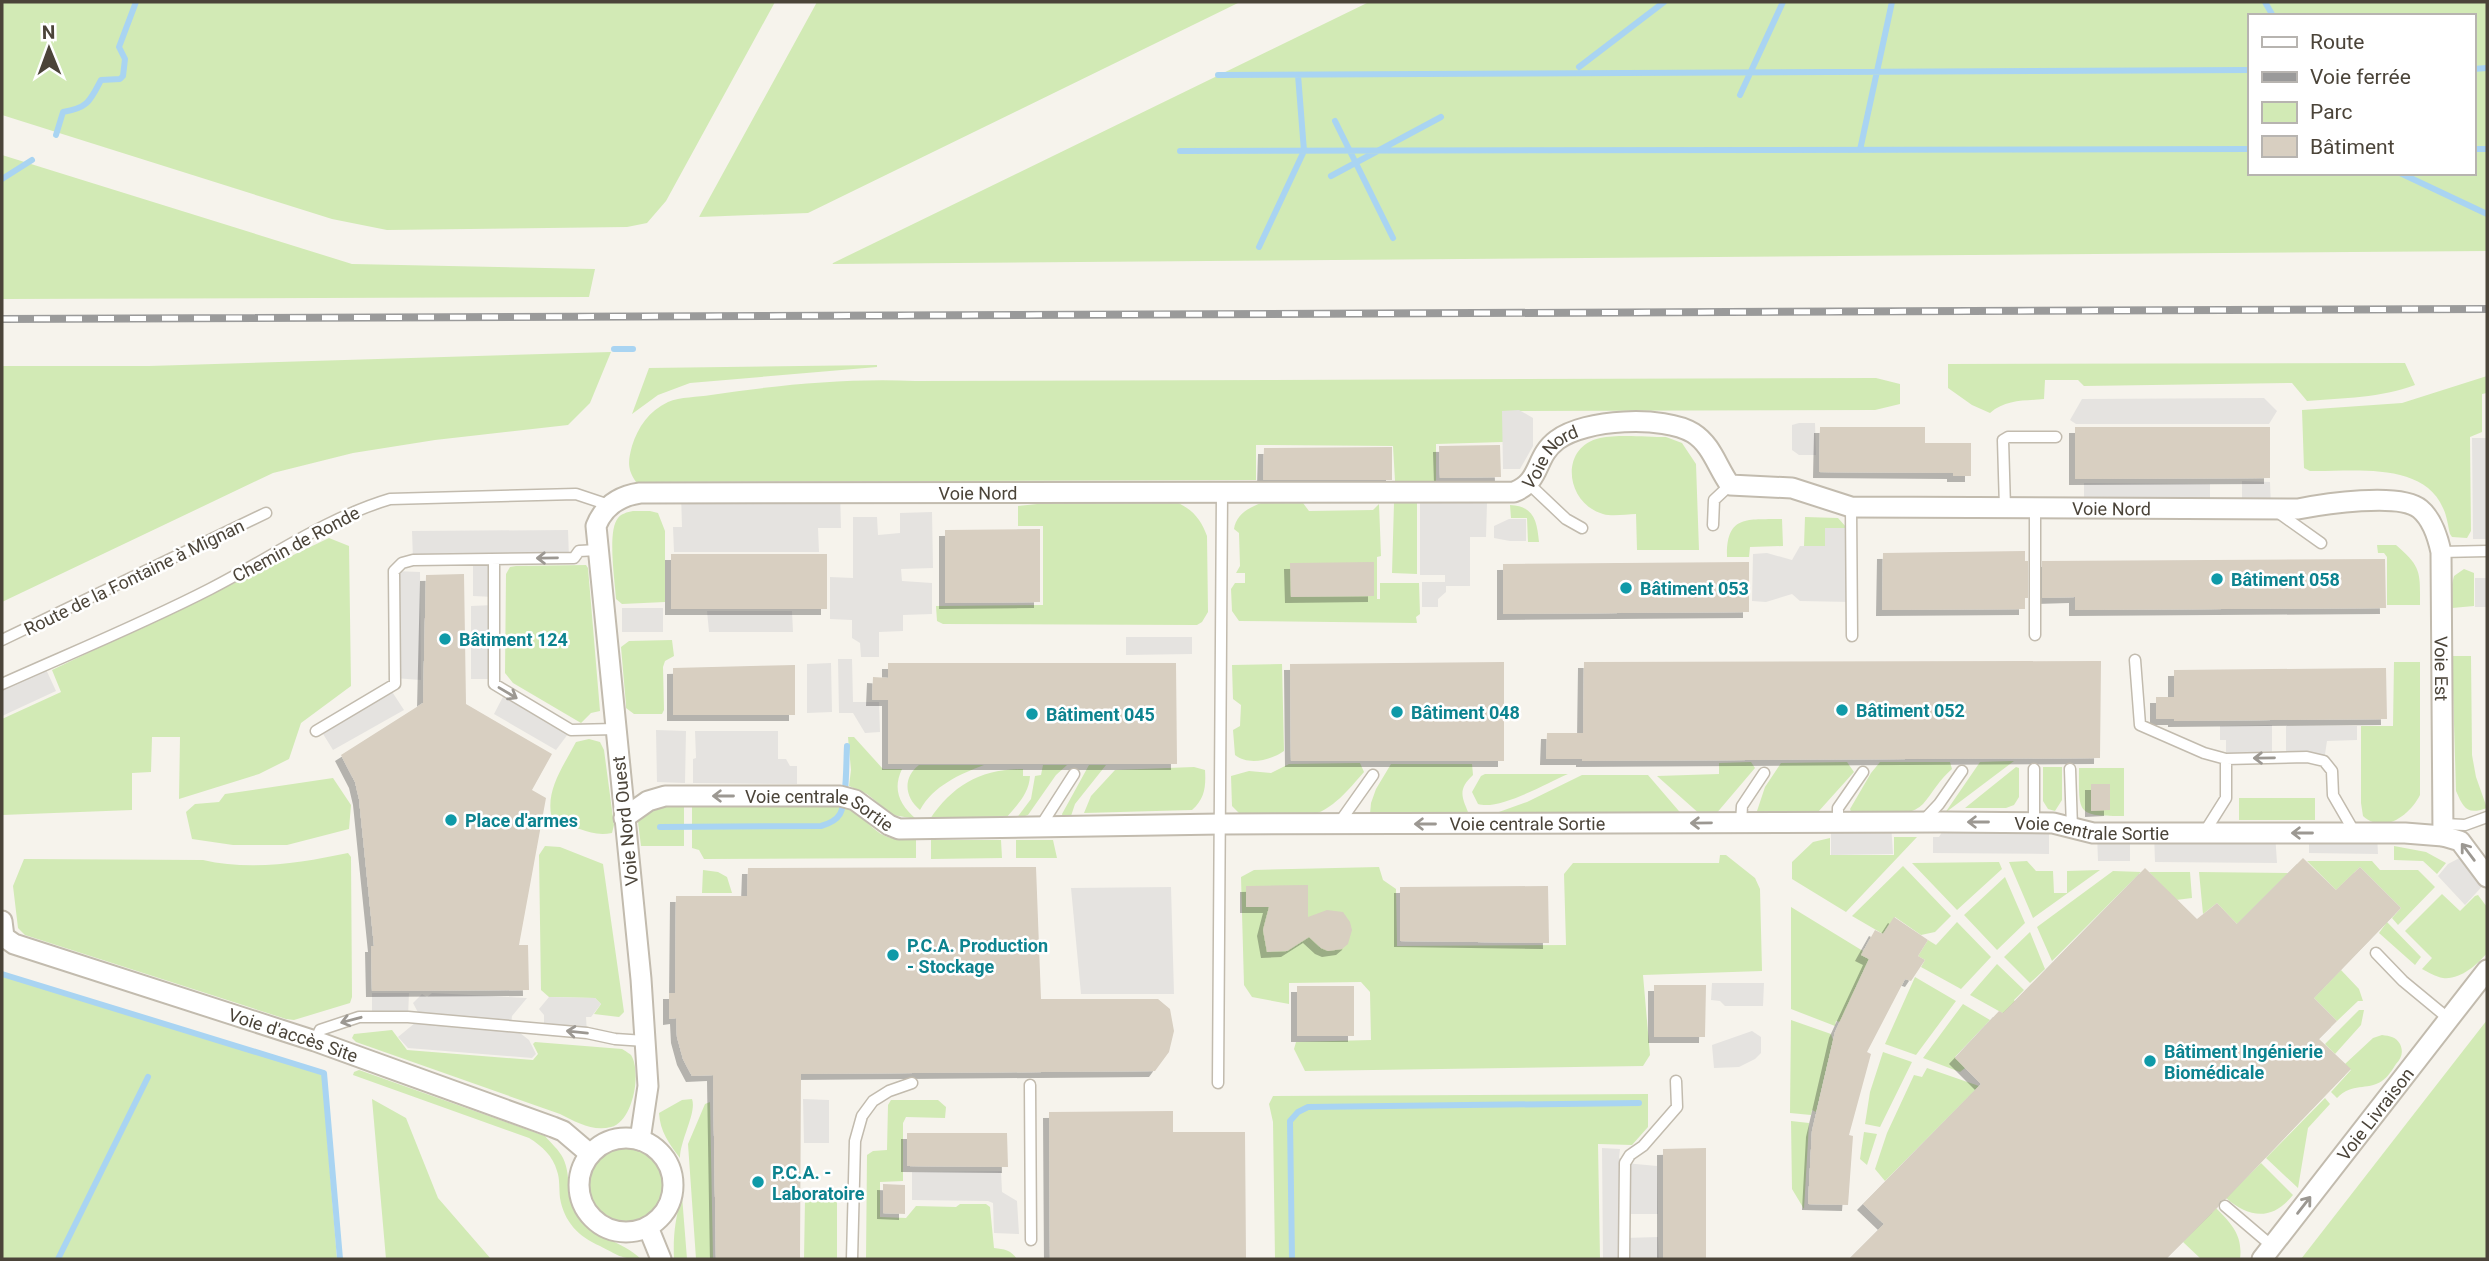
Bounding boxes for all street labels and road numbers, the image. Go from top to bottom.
street label: Voie Nord [1517,420,1581,493]
street label: Voie Nord [939,482,1018,503]
street label: Voie Nord [2072,497,2151,519]
street label: Chemin de Ronde [229,502,363,586]
street label: Route de la Fontaine à Mignan [21,515,247,639]
street label: Voie Est [2431,636,2453,701]
street label: Voie Nord Ouest [608,755,642,887]
street label: Voie centrale Sortie [745,786,898,835]
street label: Voie centrale Sortie [1449,812,1605,834]
street label: Voie centrale Sortie [2014,812,2169,844]
street label: Voie d'accès Site [226,1003,361,1066]
street label: Voie Livraison [2332,1063,2418,1164]

